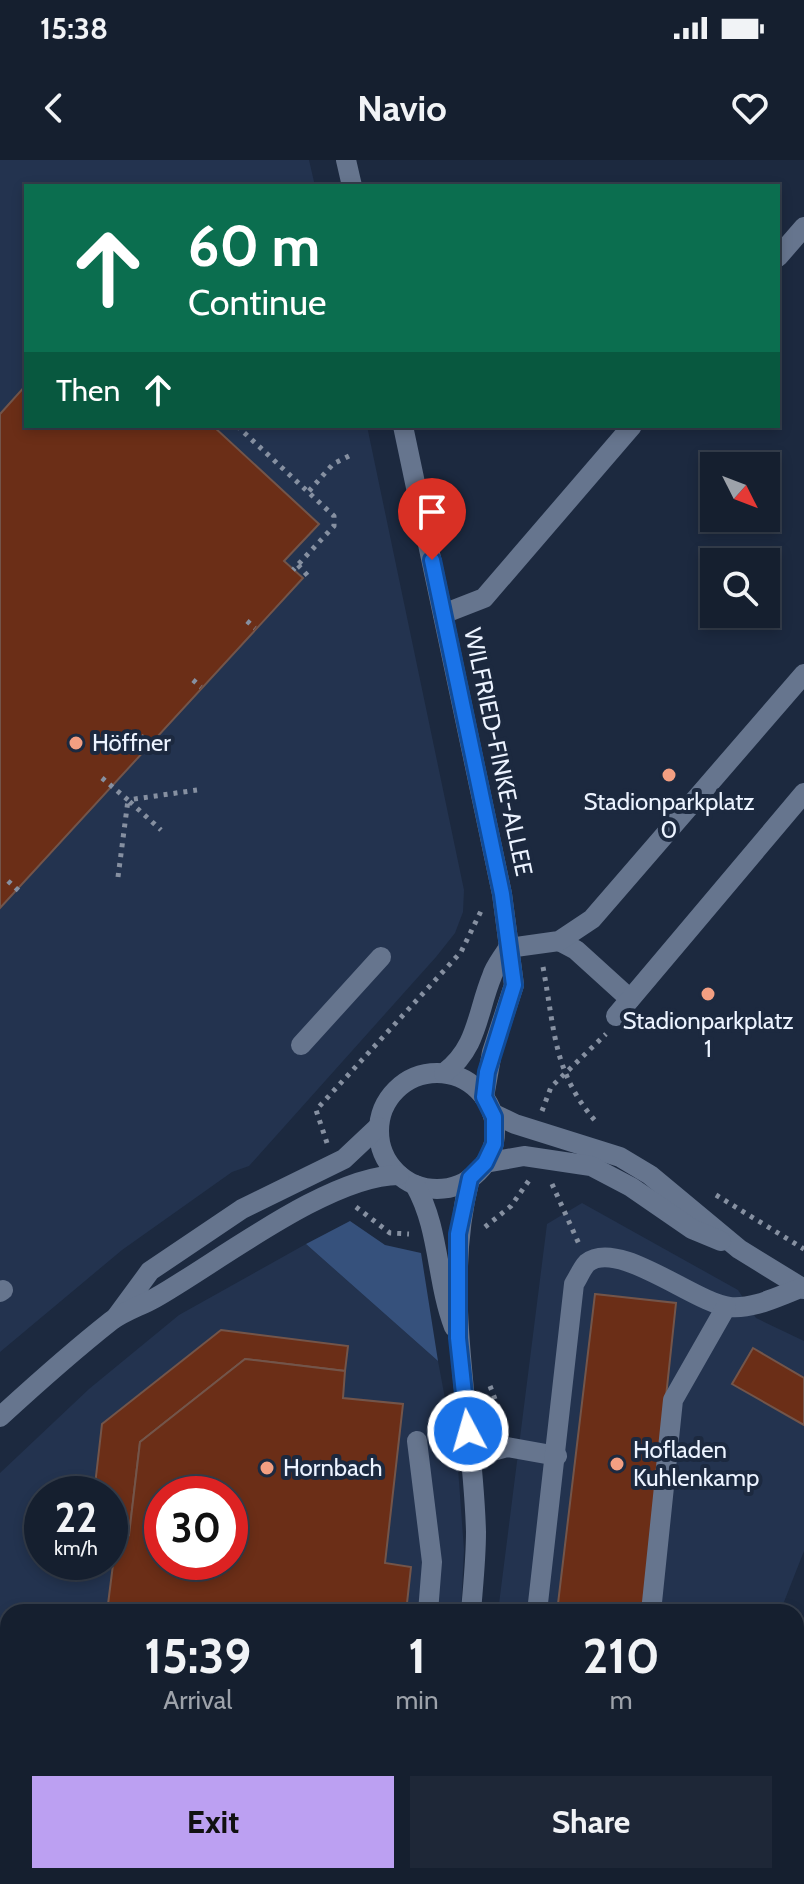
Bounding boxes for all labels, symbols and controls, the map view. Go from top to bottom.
text: 15:38 [40,10,108,47]
icon: back [32,86,76,130]
text: Navio [357,86,447,130]
icon: heart [728,86,772,130]
text: 60 m [188,212,320,280]
icon: ahead [56,216,160,320]
text: Continue [188,280,327,324]
icon: ahead [136,368,180,412]
text: Then [56,372,120,409]
north arrow [700,452,780,532]
map controls [700,452,780,628]
pin [398,478,466,560]
icon: arrive [410,490,454,534]
button: search [700,548,780,628]
street label: WILFRIED-FINKE-ALLEE [458,625,539,878]
place label: Höffner [92,728,171,757]
marker: Höffner [67,734,85,752]
marker: Stadionparkplatz 0 [660,766,678,784]
place label: Stadionparkplatz 0 [583,787,755,844]
marker: Stadionparkplatz 1 [699,985,717,1003]
place label: Stadionparkplatz 1 [622,1006,794,1063]
position arrow [426,1389,510,1473]
place label: Hofladen Kuhlenkamp [633,1435,759,1492]
place label: Hornbach [283,1453,383,1482]
marker: Hofladen Kuhlenkamp [608,1455,626,1473]
marker: Hornbach [258,1459,276,1477]
speed limit sign: 30 [144,1476,248,1580]
text: 22 [55,1493,97,1542]
text: km/h [54,1536,98,1560]
text: 15:39 [144,1627,251,1685]
text: 1 [408,1627,426,1685]
text: 210 [583,1627,660,1685]
text: Arrival [163,1684,232,1716]
text: min [396,1684,438,1716]
text: m [610,1684,633,1716]
button: Exit [32,1776,394,1868]
button: Share [410,1776,772,1868]

